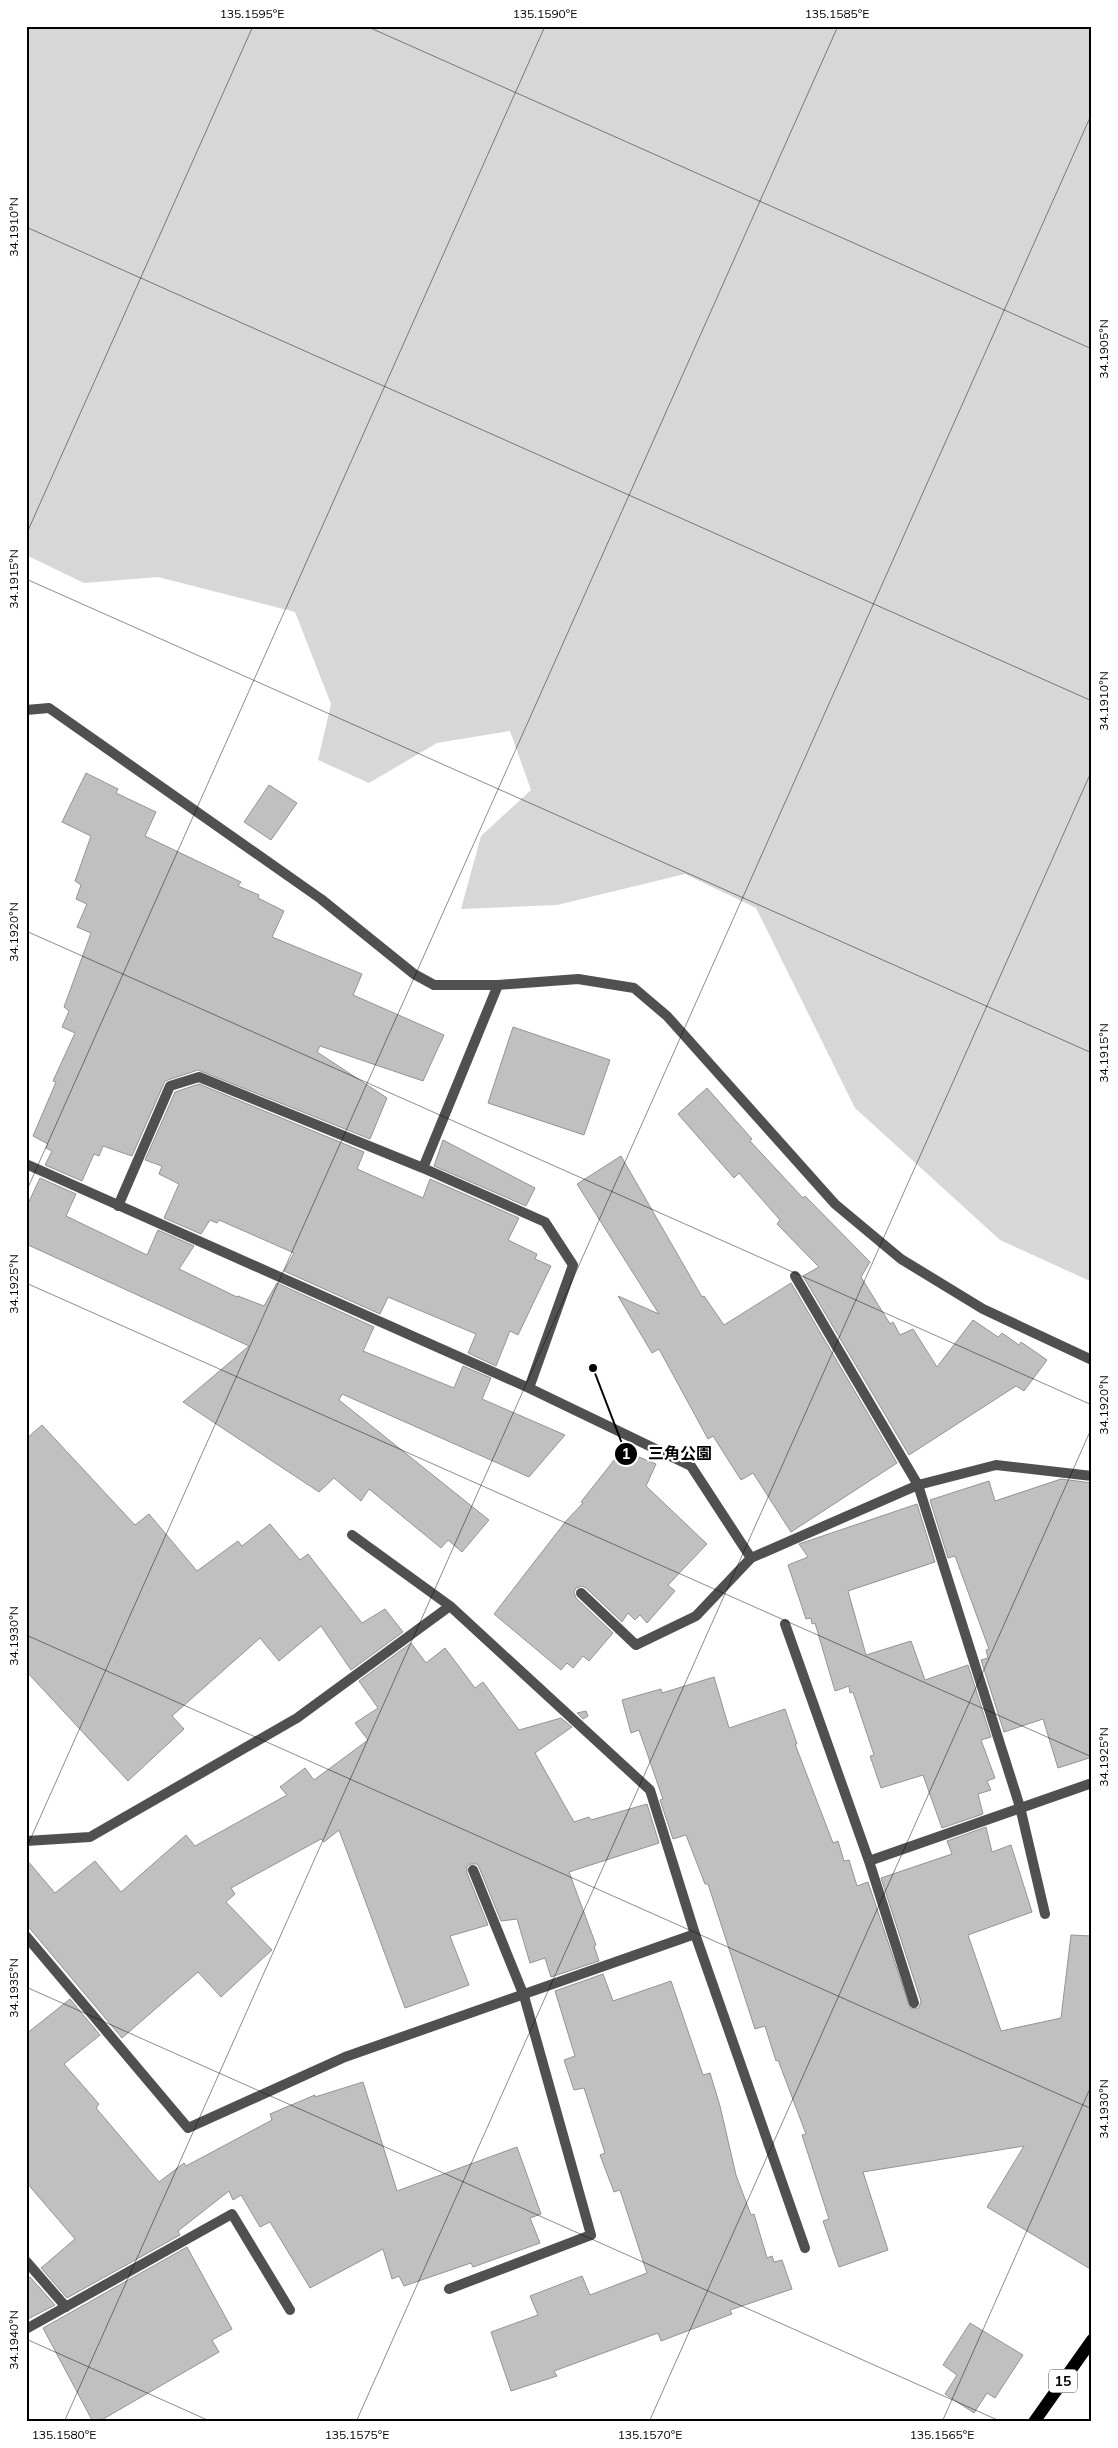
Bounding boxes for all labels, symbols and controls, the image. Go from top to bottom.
text: 135.1595°E [220,6,284,21]
text: 135.1590°E [513,6,577,21]
text: 135.1585°E [805,6,869,21]
text: 34.1910°N [6,197,21,257]
text: 34.1905°N [1096,319,1111,379]
text: 34.1915°N [6,549,21,609]
text: 34.1910°N [1096,671,1111,731]
text: 34.1920°N [6,902,21,962]
text: 34.1915°N [1096,1023,1111,1083]
text: 34.1925°N [6,1254,21,1314]
text: 34.1920°N [1096,1375,1111,1435]
callout: 三角公園 [613,1438,722,1469]
text: 三角公園 [648,1443,712,1463]
text: 1 [621,1444,631,1463]
text: 34.1930°N [6,1606,21,1666]
text: 34.1925°N [1096,1727,1111,1787]
text: 34.1935°N [6,1958,21,2018]
text: 34.1930°N [1096,2079,1111,2139]
text: 34.1940°N [6,2310,21,2370]
road number: 15 [1049,2370,1077,2392]
text: 135.1580°E [32,2427,96,2442]
text: 135.1575°E [325,2427,389,2442]
text: 135.1570°E [618,2427,682,2442]
text: 135.1565°E [910,2427,974,2442]

